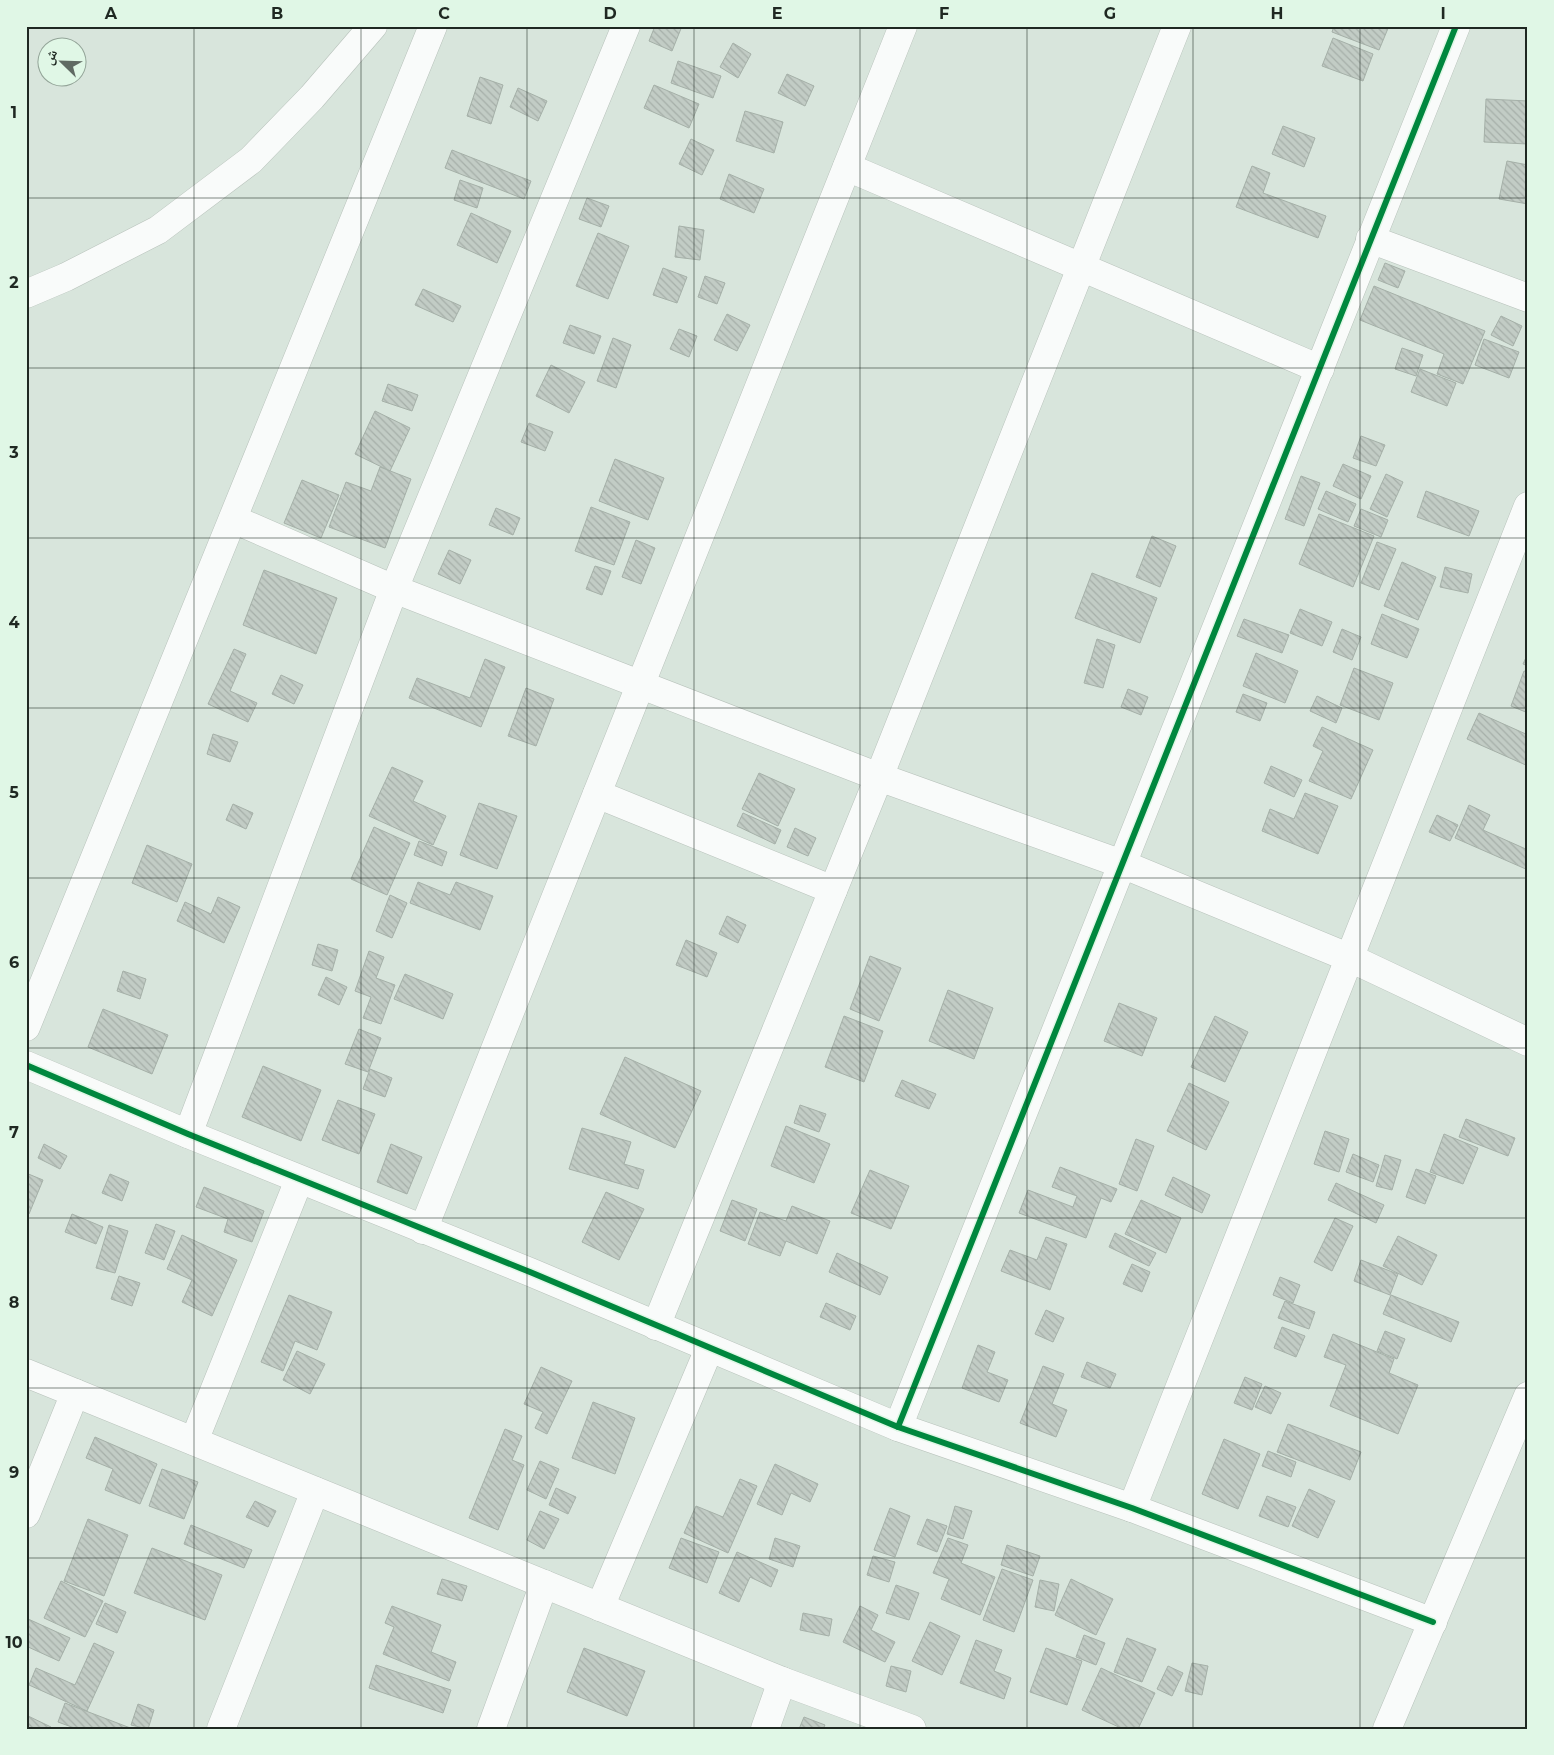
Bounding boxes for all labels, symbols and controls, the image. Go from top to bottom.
text: A [104,4,118,23]
text: B [271,4,283,23]
text: C [438,4,450,23]
text: D [603,4,617,23]
text: E [772,4,782,23]
text: F [939,4,949,23]
text: G [1104,4,1116,23]
text: H [1271,4,1283,23]
text: I [1440,4,1446,23]
north arrow [38,38,88,88]
text: ش [39,46,61,67]
text: 1 [11,103,17,122]
text: 2 [9,273,19,292]
text: 3 [8,443,19,462]
text: 4 [8,613,20,632]
text: 5 [9,783,19,802]
text: 6 [9,953,19,972]
text: 7 [9,1123,19,1142]
text: 8 [9,1293,19,1312]
text: 9 [9,1463,19,1482]
text: 10 [5,1633,23,1652]

